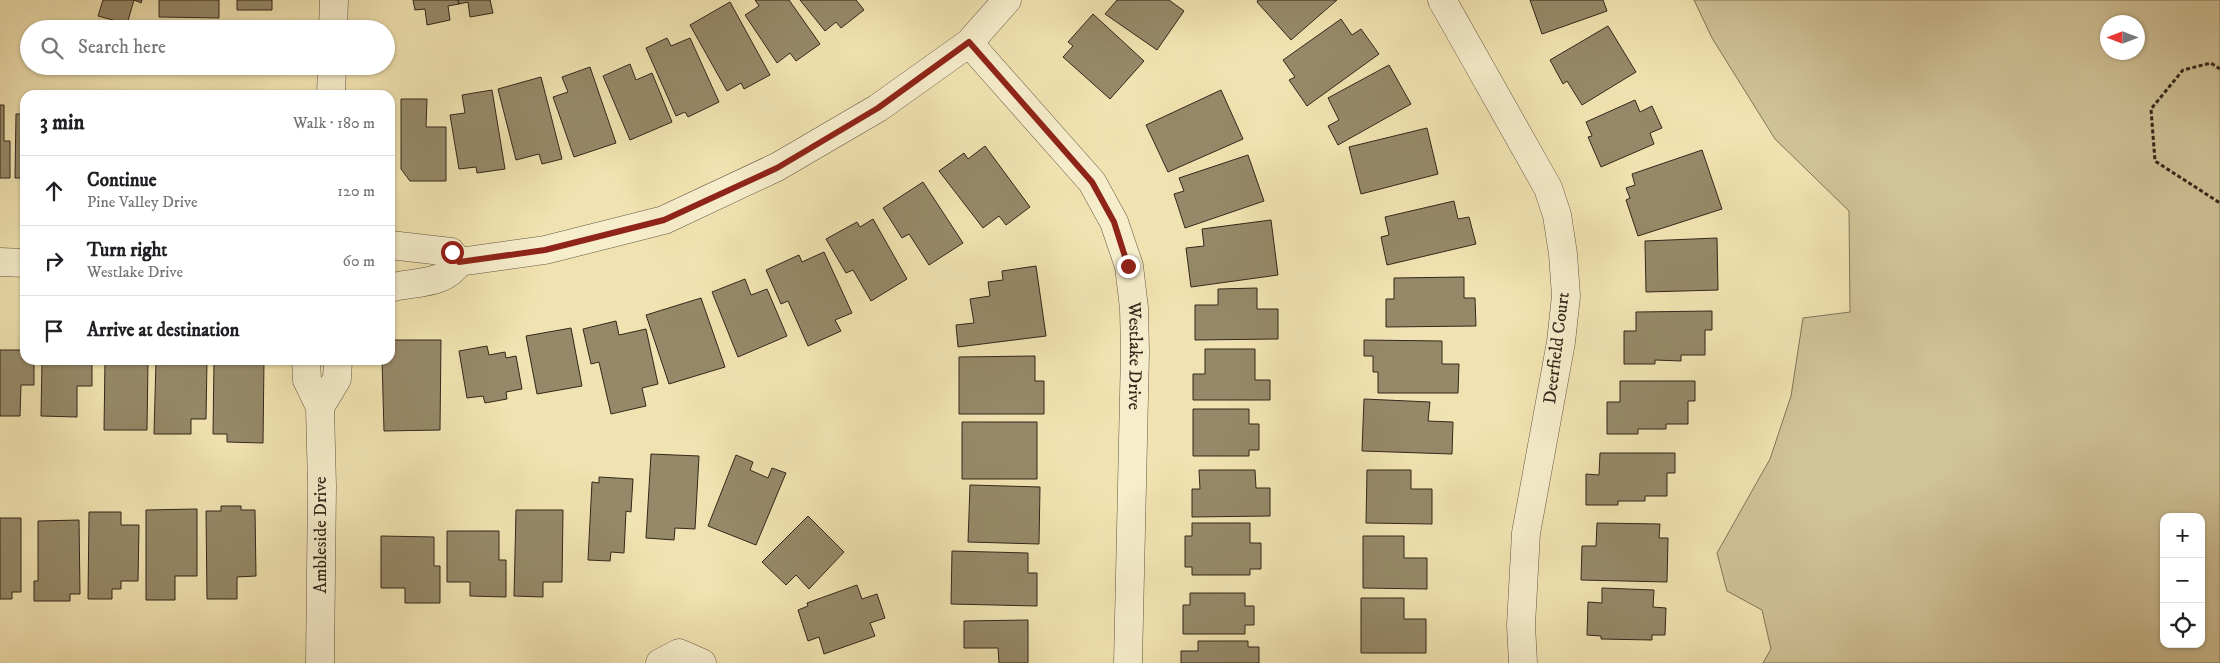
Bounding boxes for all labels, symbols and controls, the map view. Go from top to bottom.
north arrow [2100,15,2145,60]
search box [20,20,395,75]
icon: search [38,34,66,62]
text: Search here [78,36,166,59]
text: 3 min [40,110,85,136]
text: Walk · 180 m [293,113,375,133]
text: Continue [87,169,157,192]
icon: ahead [40,177,68,205]
text: 120 m [337,181,375,201]
text: Pine Valley Drive [87,192,198,212]
text: Turn right [87,239,167,262]
route start [441,241,464,264]
icon: right [40,247,68,275]
text: 60 m [343,251,375,271]
route end [1117,255,1140,278]
text: Westlake Drive [87,262,183,282]
street label: Deerfield Court [1539,290,1575,405]
street label: Westlake Drive [1123,301,1146,410]
icon: arrive [40,317,68,345]
text: Arrive at destination [87,319,239,342]
street label: Ambleside Drive [310,476,332,594]
map controls [2160,513,2205,648]
button: + [2160,513,2205,558]
button: − [2160,558,2205,603]
button: locate [2160,603,2205,648]

